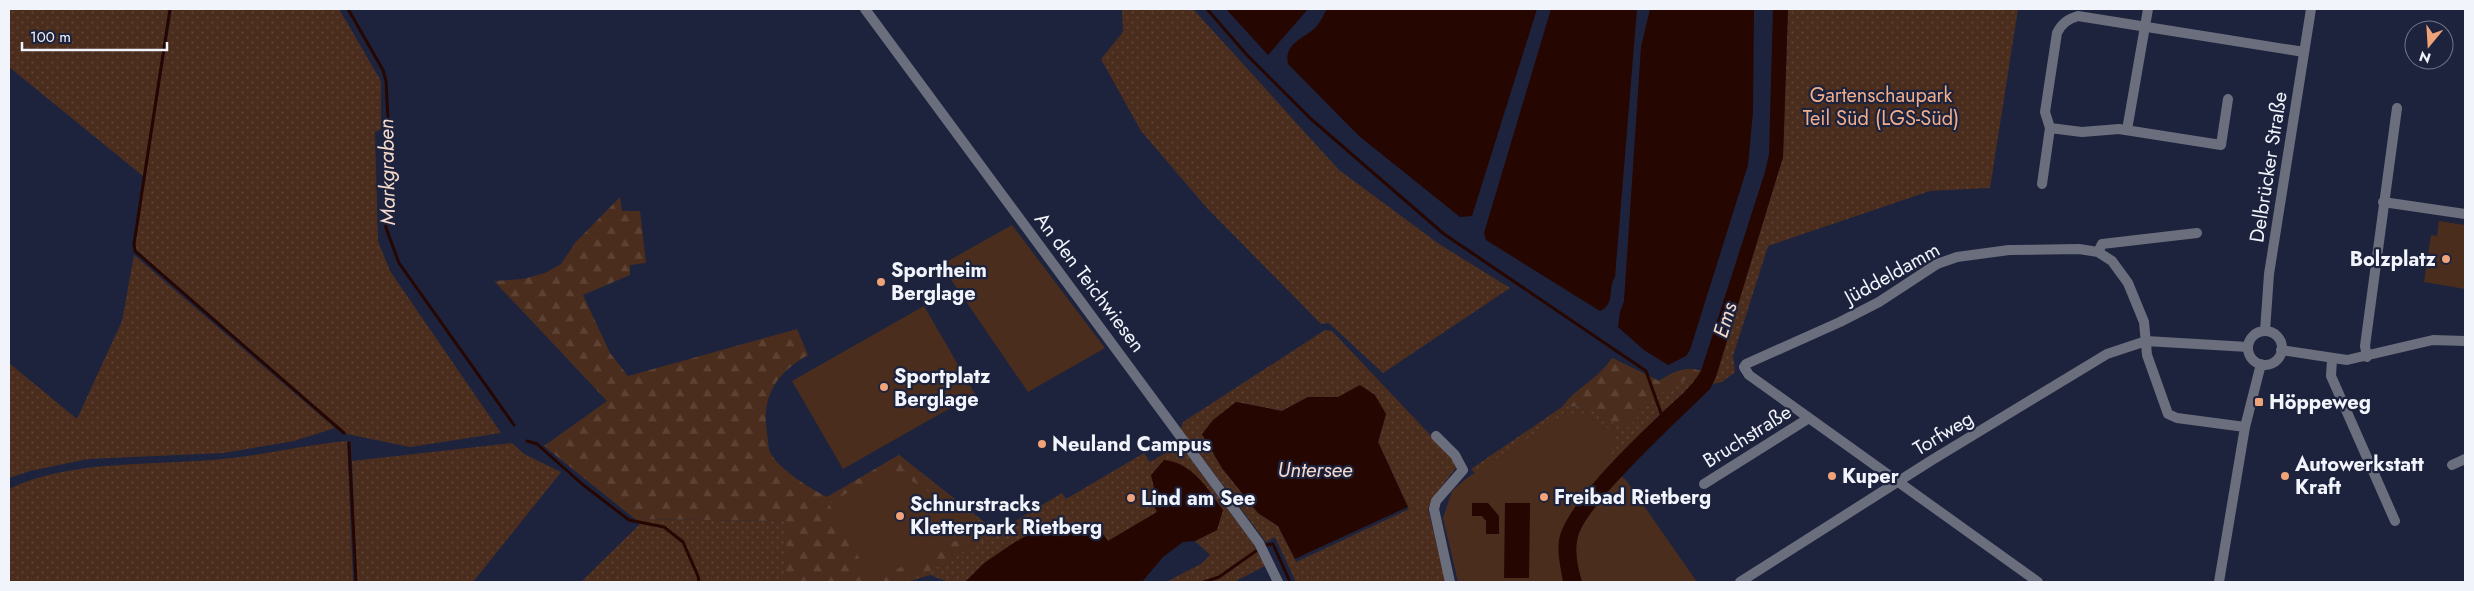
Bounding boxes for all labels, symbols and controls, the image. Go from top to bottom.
scale bar [22,20,168,52]
north arrow [2404,20,2454,70]
text: 100 m [30,26,71,48]
text: N [2417,46,2433,69]
park label: Gartenschaupark Teil Süd (LGS-Süd) [1803,81,1959,133]
street label: Delbrücker Straße [2242,90,2295,245]
water label: Markgraben [371,118,403,226]
street label: An den Teichwiesen [1027,206,1152,358]
street label: Jüddeldamm [1837,235,1945,313]
place label: Bolzplatz [2350,245,2437,274]
marker: Bolzplatz [2440,253,2452,265]
place label: Sportheim Berglage [891,256,987,308]
marker: Sportheim Berglage [875,276,887,288]
water label: Ems [1705,298,1745,341]
place label: Sportplatz Berglage [894,362,991,414]
marker: Sportplatz Berglage [878,381,890,393]
place label: Höppeweg [2269,388,2371,417]
marker: Höppeweg [2253,396,2265,408]
street label: Bruchstraße [1697,398,1797,475]
street label: Torfweg [1908,404,1979,463]
place label: Neuland Campus [1052,430,1211,459]
marker: Neuland Campus [1036,438,1048,450]
place label: Autowerkstatt Kraft [2294,450,2424,502]
water label: Untersee [1277,455,1353,485]
place label: Kuper [1842,462,1900,491]
marker: Kuper [1826,470,1838,482]
marker: Autowerkstatt Kraft [2279,470,2291,482]
place label: Freibad Rietberg [1554,483,1711,512]
place label: Lind am See [1141,484,1256,513]
place label: Schnurstracks Kletterpark Rietberg [910,490,1102,542]
marker: Freibad Rietberg [1538,491,1550,503]
marker: Lind am See [1125,492,1137,504]
marker: Schnurstracks Kletterpark Rietberg [894,510,906,522]

